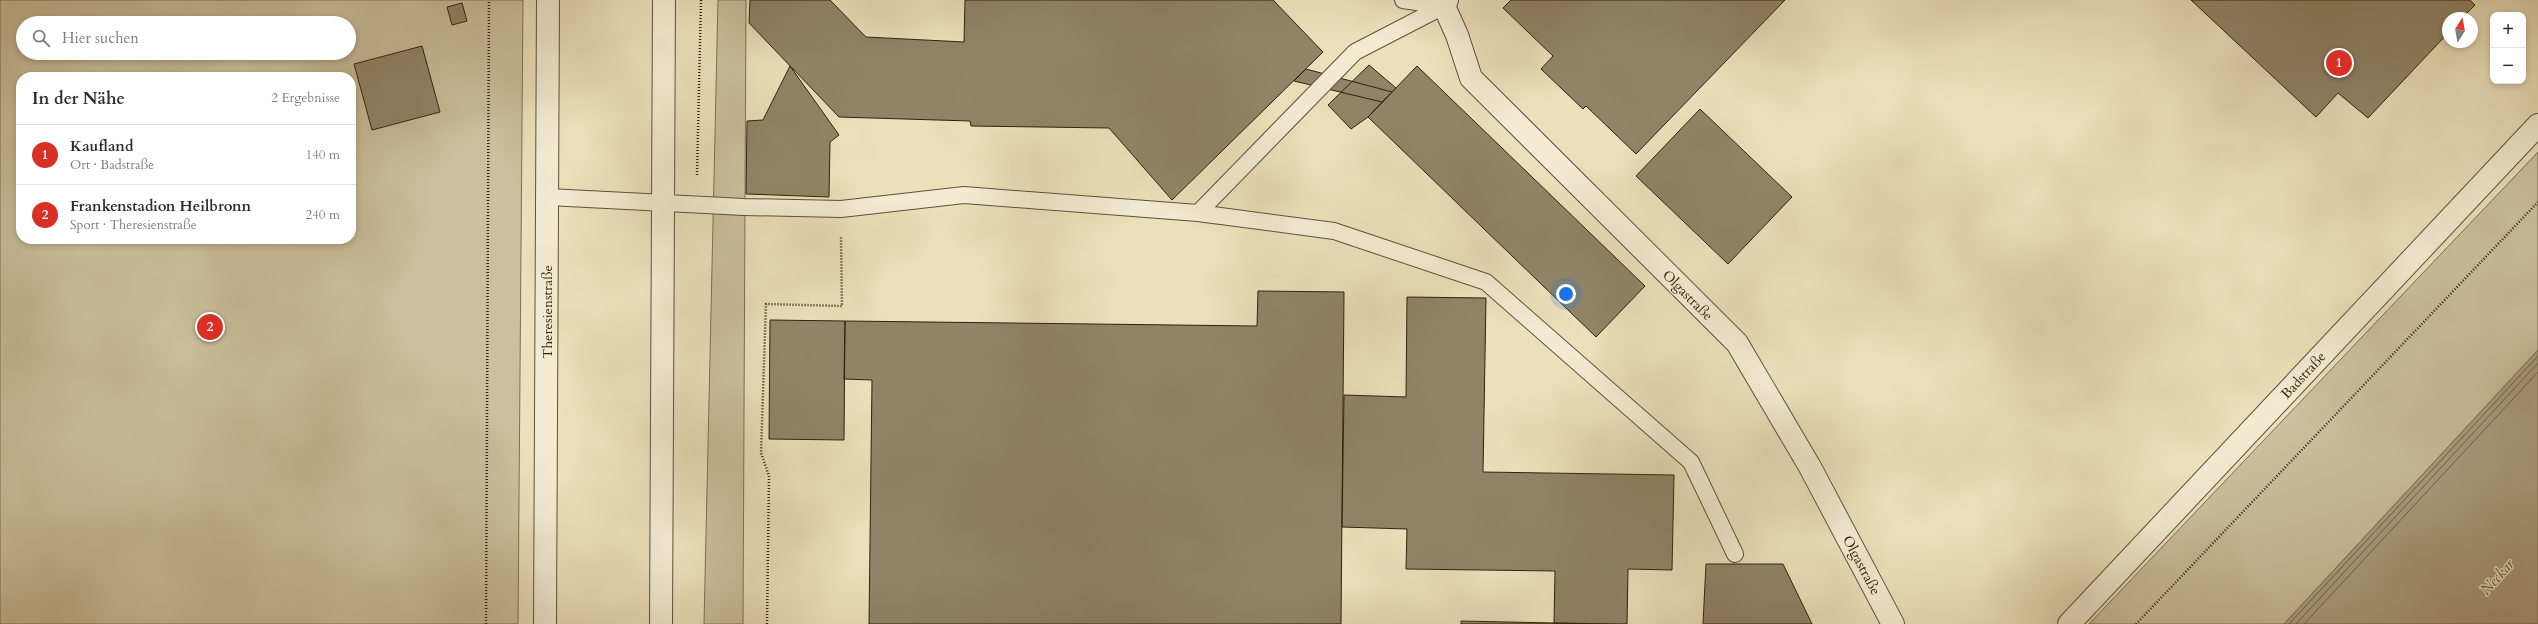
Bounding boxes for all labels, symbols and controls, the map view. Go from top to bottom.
north arrow [2442,12,2478,48]
map controls [2490,12,2526,84]
button: + [2490,12,2526,48]
search box [16,16,356,60]
icon: search [30,27,52,49]
text: Hier suchen [62,28,139,48]
pin: 1 [2326,48,2352,78]
button: − [2490,48,2526,84]
text: In der Nähe [32,87,125,110]
text: 2 Ergebnisse [271,89,340,107]
text: Kaufland [70,136,134,156]
text: 1 [42,146,48,164]
text: 140 m [306,146,340,164]
text: Ort · Badstraße [70,156,154,174]
text: Frankenstadion Heilbronn [70,196,251,216]
text: 2 [42,206,48,224]
text: 240 m [306,206,340,224]
text: Sport · Theresienstraße [70,216,197,234]
street label: Theresienstraße [538,265,557,359]
street label: Olgastraße [1658,266,1717,325]
your location [1556,284,1576,304]
pin: 2 [197,312,223,342]
street label: Badstraße [2277,348,2330,403]
street label: Olgastraße [1838,532,1885,598]
water label: Neckar [2476,554,2519,599]

